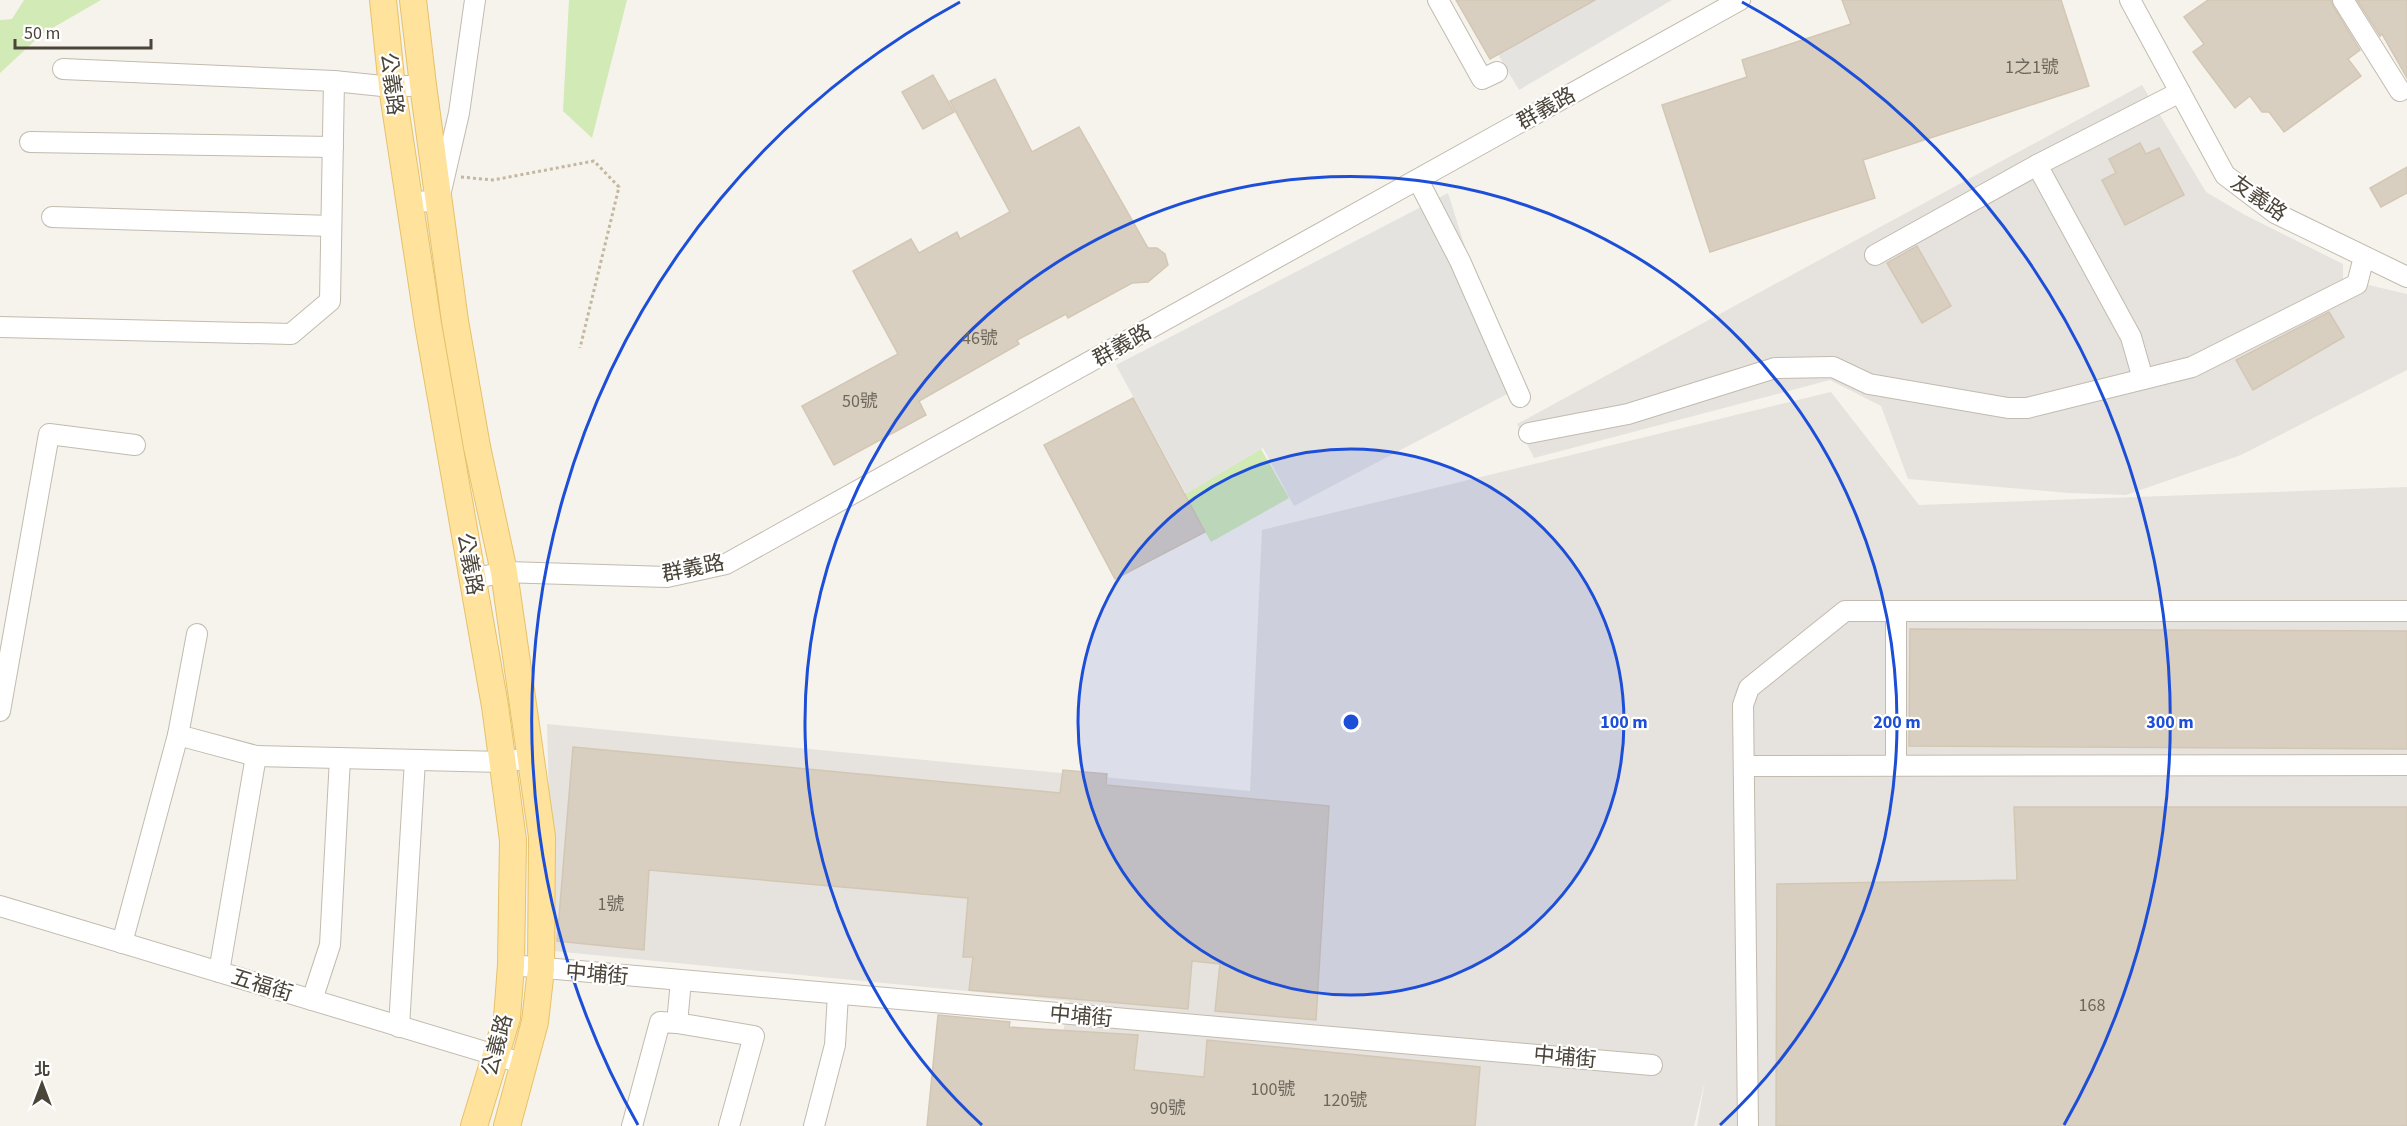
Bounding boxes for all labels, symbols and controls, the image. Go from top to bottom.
scale bar [15,12,152,50]
text: 50 m [24,21,60,46]
street label: 公義路 [373,51,411,117]
house number: 1之1號 [2005,55,2059,80]
street label: 群義路 [1511,80,1581,136]
street label: 友義路 [2225,168,2293,228]
street label: 群義路 [1087,317,1157,373]
house number: 46號 [962,326,998,351]
house number: 50號 [842,389,878,414]
street label: 公義路 [450,530,490,598]
street label: 群義路 [659,547,727,589]
text: 100 m [1600,710,1648,735]
text: 200 m [1873,710,1921,735]
text: 300 m [2146,710,2194,735]
centre of rings [1341,712,1361,732]
house number: 1號 [598,892,624,917]
street label: 中埔街 [564,956,630,992]
street label: 五福街 [227,961,297,1009]
house number: 168 [2079,993,2105,1018]
street label: 中埔街 [1048,998,1114,1034]
street label: 公義路 [474,1011,520,1079]
street label: 中埔街 [1532,1039,1598,1075]
north arrow [12,1054,72,1114]
text: 北 [34,1059,50,1081]
house number: 100號 [1251,1077,1295,1102]
house number: 120號 [1323,1088,1367,1113]
house number: 90號 [1150,1096,1186,1121]

